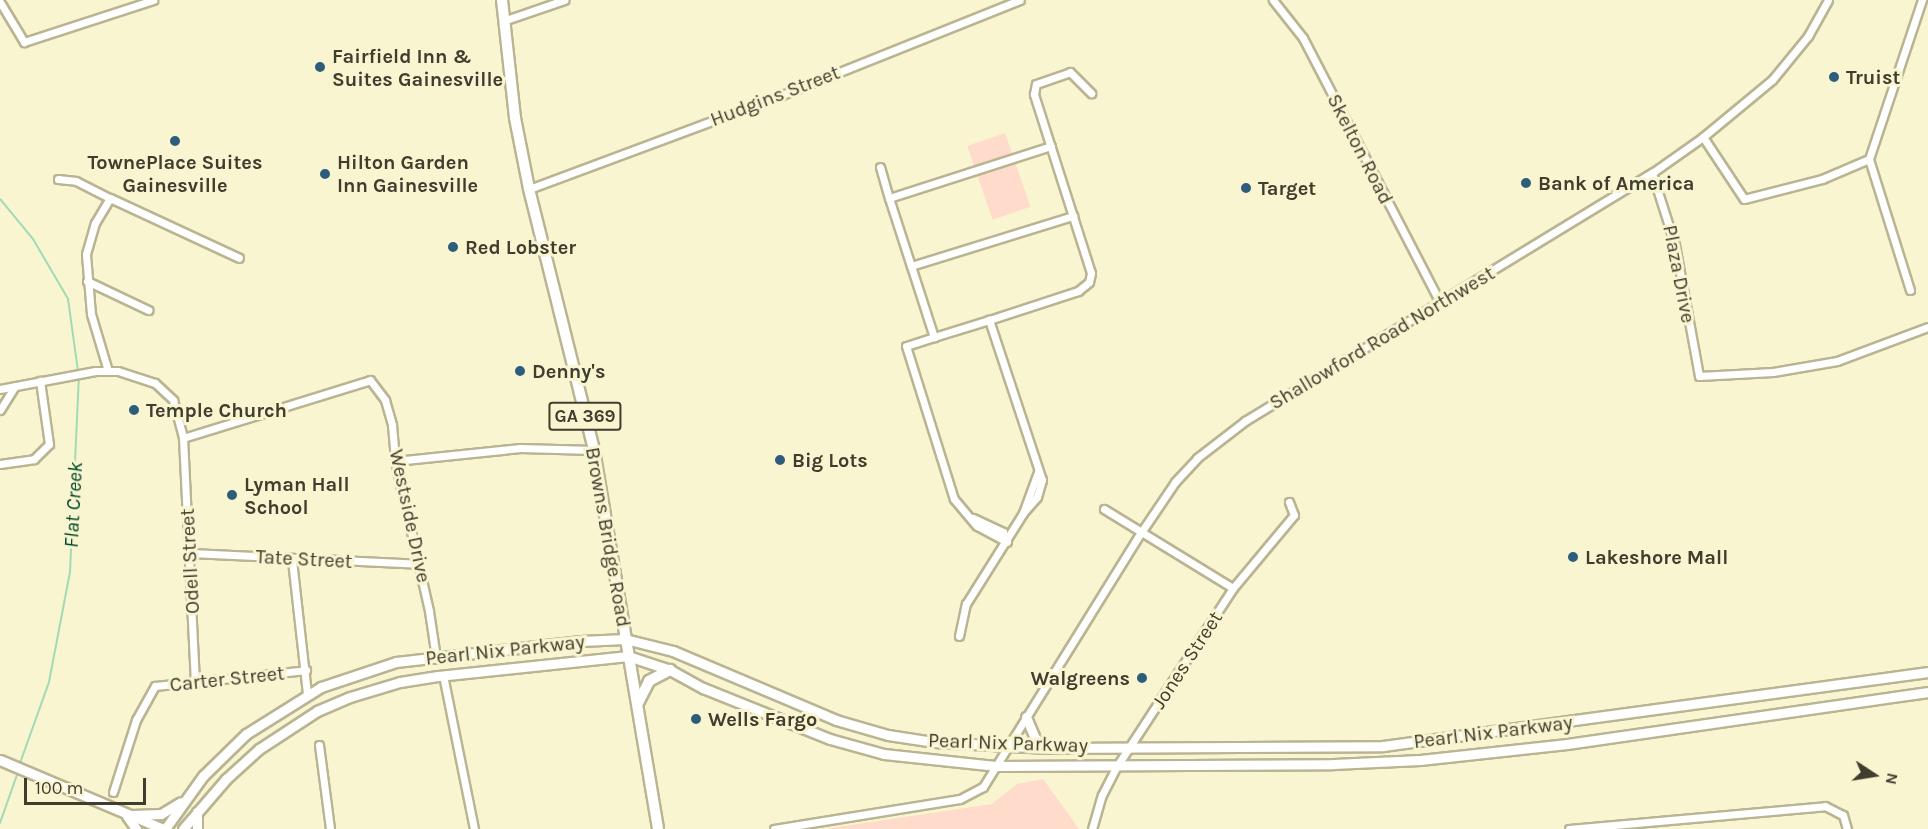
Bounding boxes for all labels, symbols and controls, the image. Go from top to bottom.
place label: Fairfield Inn & Suites Gainesville [332,44,503,91]
marker: Fairfield Inn & Suites Gainesville [313,60,327,74]
street label: Hudgins Street [707,60,843,132]
place label: Truist [1846,65,1900,89]
marker: Truist [1827,70,1841,84]
street label: Skelton Road [1322,90,1398,208]
marker: TownePlace Suites Gainesville [168,134,182,148]
place label: TownePlace Suites Gainesville [88,150,262,197]
place label: Hilton Garden Inn Gainesville [337,150,478,197]
marker: Hilton Garden Inn Gainesville [318,167,332,181]
place label: Bank of America [1538,171,1695,195]
place label: Target [1258,176,1316,200]
marker: Bank of America [1519,176,1533,190]
marker: Target [1239,181,1253,195]
street label: Plaza Drive [1658,223,1700,325]
place label: Red Lobster [465,235,576,259]
marker: Red Lobster [446,240,460,254]
street label: Shallowford Road Northwest [1265,261,1499,415]
place label: Denny's [532,359,605,383]
marker: Denny's [513,364,527,378]
place label: Temple Church [146,398,287,422]
road number: GA 369 [548,401,622,431]
marker: Temple Church [127,403,141,417]
street label: Browns Bridge Road [580,445,636,629]
street label: Westside Drive [384,447,436,585]
place label: Big Lots [792,448,868,472]
marker: Big Lots [773,453,787,467]
water label: Flat Creek [58,461,88,549]
place label: Lyman Hall School [244,472,350,519]
marker: Lyman Hall School [225,488,239,502]
street label: Odell Street [175,508,205,614]
street label: Tate Street [255,544,353,574]
place label: Lakeshore Mall [1585,545,1728,569]
marker: Lakeshore Mall [1566,550,1580,564]
street label: Jones Street [1147,607,1227,713]
street label: Pearl Nix Parkway [424,630,586,670]
street label: Carter Street [168,661,286,697]
place label: Walgreens [1030,666,1130,690]
marker: Walgreens [1135,671,1149,685]
place label: Wells Fargo [708,707,817,731]
street label: Pearl Nix Parkway [1412,710,1574,754]
marker: Wells Fargo [689,712,703,726]
street label: Pearl Nix Parkway [928,728,1088,758]
north arrow [1844,745,1904,805]
scale bar [27,766,148,804]
text: N [1882,771,1903,786]
text: 100 m [35,777,83,799]

